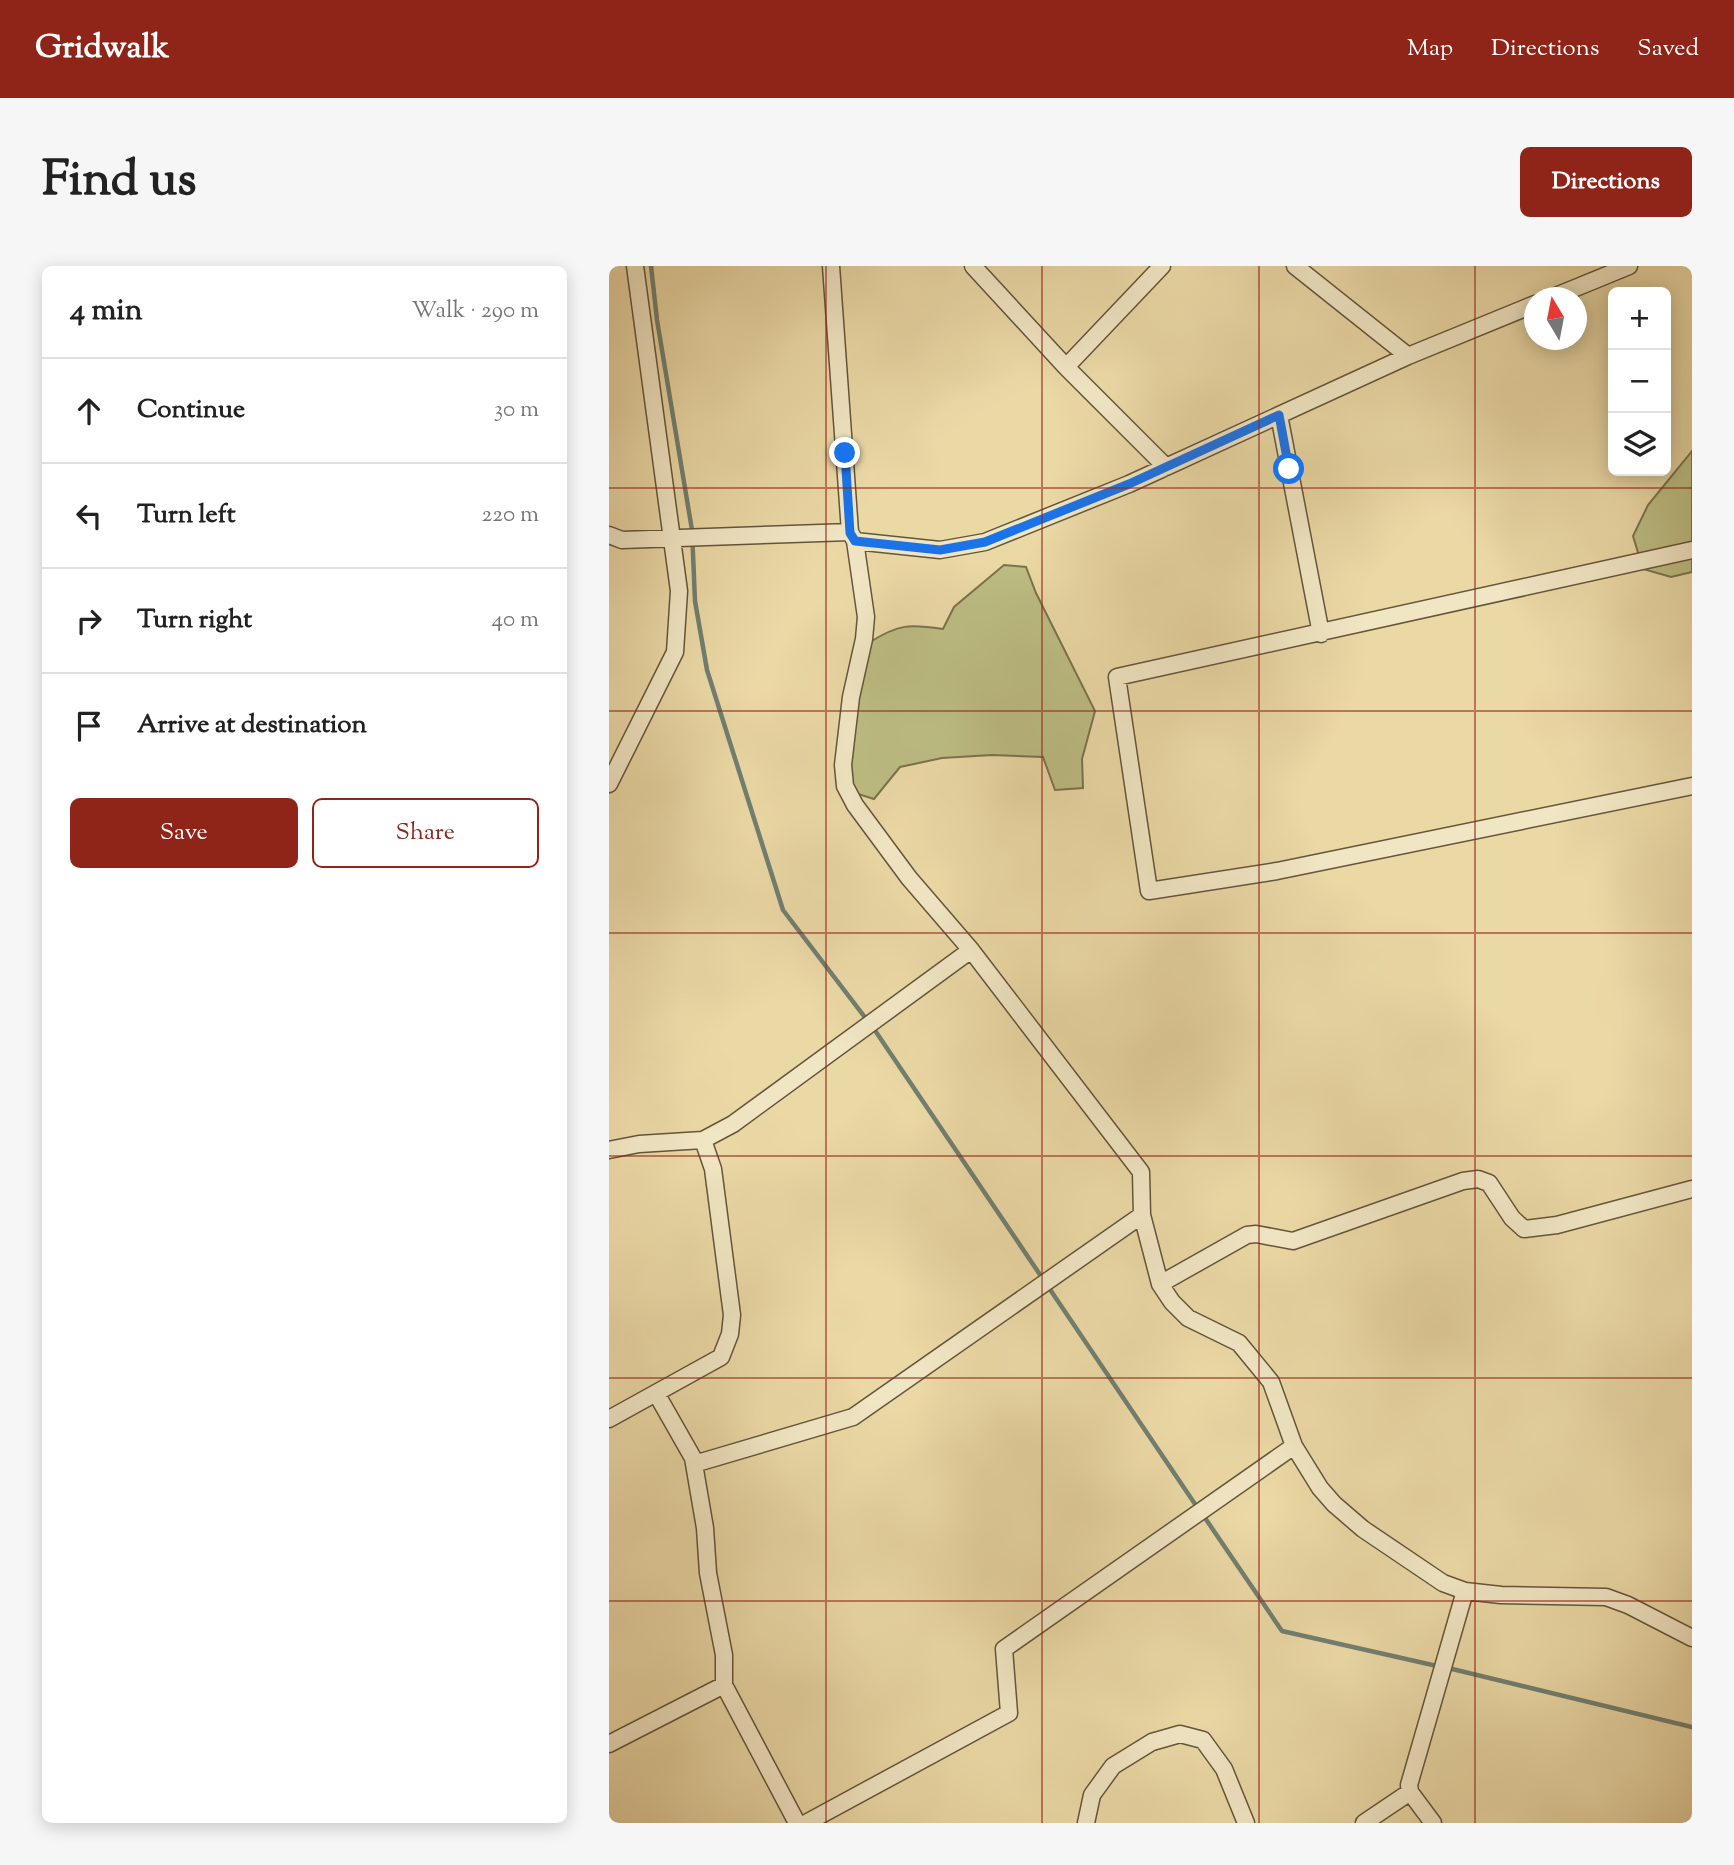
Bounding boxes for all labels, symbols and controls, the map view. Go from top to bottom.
text: Gridwalk [35,25,169,73]
text: Map [1407,32,1453,66]
text: Directions [1491,32,1599,66]
text: Saved [1637,32,1699,66]
text: Find us [42,147,196,217]
button: Directions [1520,147,1692,217]
north arrow [1524,287,1587,350]
map controls [1608,287,1671,476]
button: + [1608,287,1671,350]
text: 4 min [70,290,143,333]
text: Walk · 290 m [411,295,539,328]
button: − [1608,350,1671,413]
icon: ahead [70,392,108,430]
text: Continue [137,392,245,429]
text: 30 m [494,394,539,427]
button: layers [1608,413,1671,476]
route end [829,437,860,468]
route start [1273,453,1304,484]
icon: left [70,497,108,535]
text: Turn left [137,497,236,534]
text: 220 m [481,499,539,532]
icon: right [70,602,108,640]
text: Turn right [137,602,252,639]
text: 40 m [492,604,539,637]
icon: arrive [70,707,108,745]
text: Arrive at destination [137,707,367,744]
button: Save [70,798,298,868]
button: Share [312,798,539,868]

